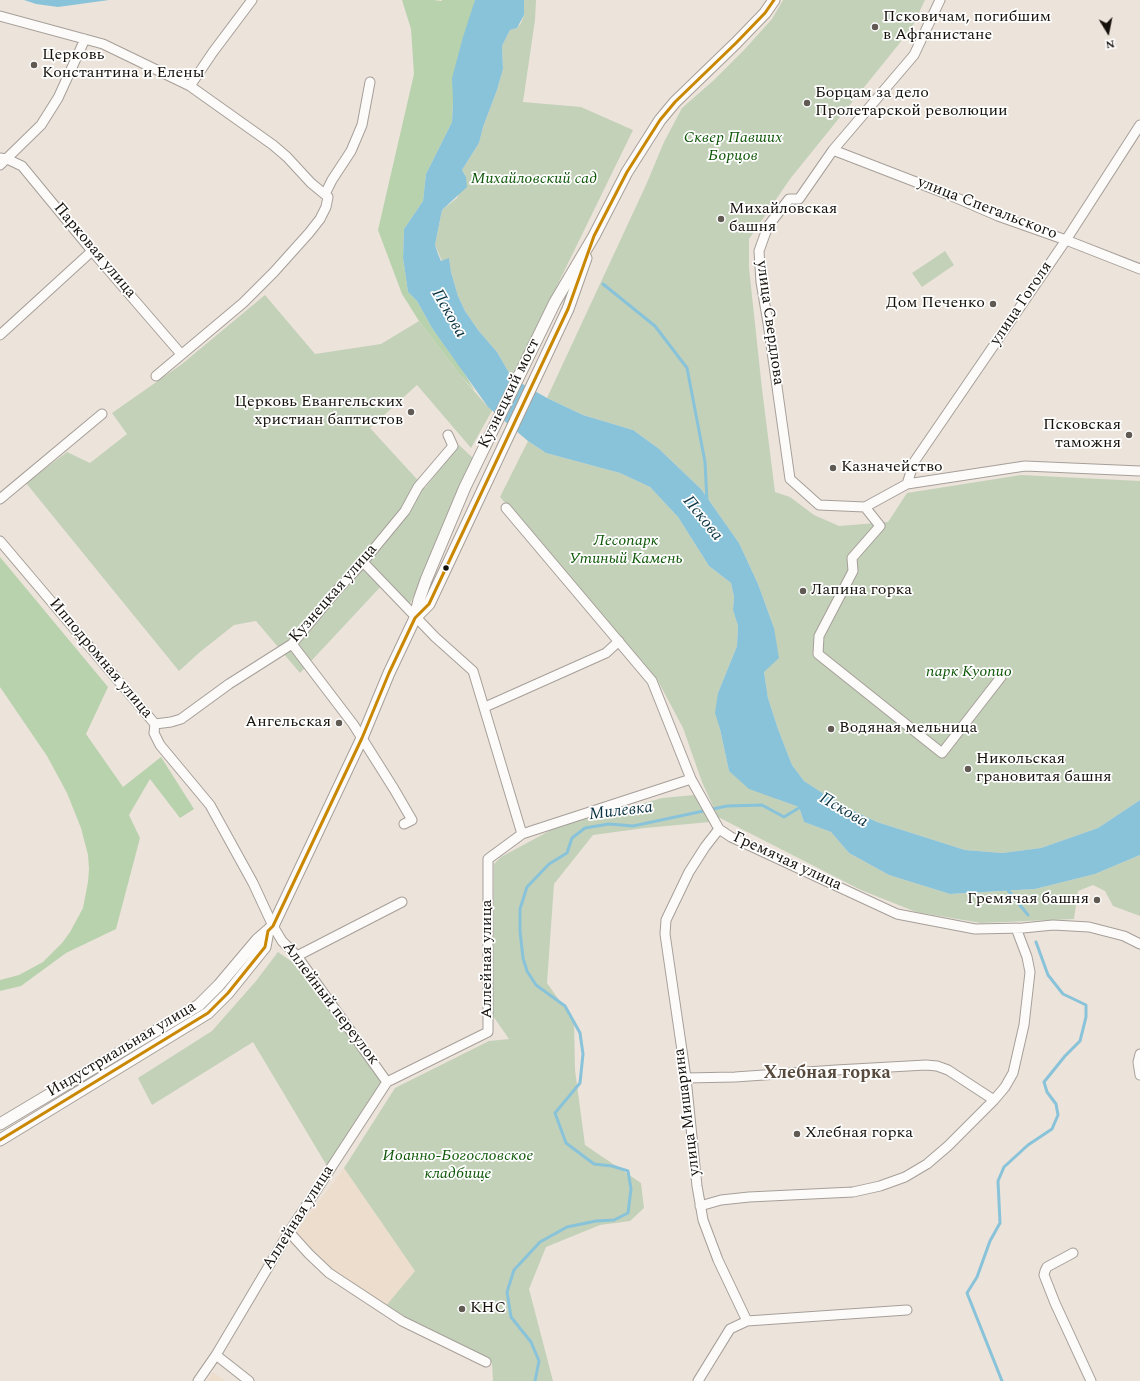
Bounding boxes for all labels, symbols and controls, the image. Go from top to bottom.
place label: Псковичам, погибшим в Афганистане [883,8,1051,46]
north arrow [1088,12,1128,52]
marker: Псковичам, погибшим в Афганистане [870,22,880,32]
text: N [1104,35,1116,53]
place label: Церковь Константина и Елены [42,46,205,84]
marker: Церковь Константина и Елены [29,60,39,70]
place label: Борцам за дело Пролетарской революции [815,84,1008,122]
marker: Борцам за дело Пролетарской революции [802,98,812,108]
park label: Сквер Павших Борцов [684,129,782,167]
park label: Михайловский сад [471,170,597,190]
street label: улица Спегальского [914,173,1060,245]
street label: Парковая улица [49,199,139,303]
place label: Михайловская башня [729,200,837,238]
marker: Михайловская башня [716,214,726,224]
street label: улица Гоголя [987,258,1057,350]
street label: улица Свердлова [751,259,787,387]
water label: Пскова [426,286,470,342]
place label: Дом Печенко [886,294,985,314]
marker: Дом Печенко [988,299,998,309]
street label: Кузнецкий мост [475,336,545,452]
place label: Церковь Евангельских христиан баптистов [234,393,403,431]
marker: Церковь Евангельских христиан баптистов [406,407,416,417]
place label: Псковская таможня [1043,416,1121,454]
marker: Псковская таможня [1124,430,1134,440]
place label: Казначейство [841,458,943,478]
marker: Казначейство [828,463,838,473]
water label: Пскова [678,492,726,546]
park label: Лесопарк Утиный Камень [569,532,683,570]
street label: Кузнецкая улица [286,541,382,647]
unlabelled marker [441,563,451,573]
place label: Лапина горка [811,581,912,601]
marker: Лапина горка [798,586,808,596]
street label: Ипподромная улица [44,595,156,723]
park label: парк Куопио [926,663,1012,683]
place label: Ангельская [245,713,331,733]
marker: Ангельская [334,718,344,728]
place label: Водяная мельница [839,719,977,739]
marker: Водяная мельница [826,724,836,734]
place label: Никольская грановитая башня [976,750,1112,788]
marker: Никольская грановитая башня [963,764,973,774]
water label: Пскова [815,789,871,833]
water label: Милевка [588,798,654,826]
street label: Гремячая улица [730,828,844,896]
place label: Гремячая башня [967,890,1089,910]
marker: Гремячая башня [1092,895,1102,905]
street label: Аллейная улица [478,899,498,1019]
street label: Аллейный переулок [277,939,383,1069]
street label: Индустриальная улица [44,998,200,1102]
street label: улица Мишарина [671,1047,705,1177]
district label: Хлебная горка [763,1063,891,1085]
place label: Хлебная горка [805,1124,913,1144]
marker: Хлебная горка [792,1129,802,1139]
park label: Иоанно-Богословское кладбище [383,1147,533,1185]
street label: Аллейная улица [259,1162,339,1274]
place label: КНС [470,1299,506,1319]
marker: КНС [457,1304,467,1314]

